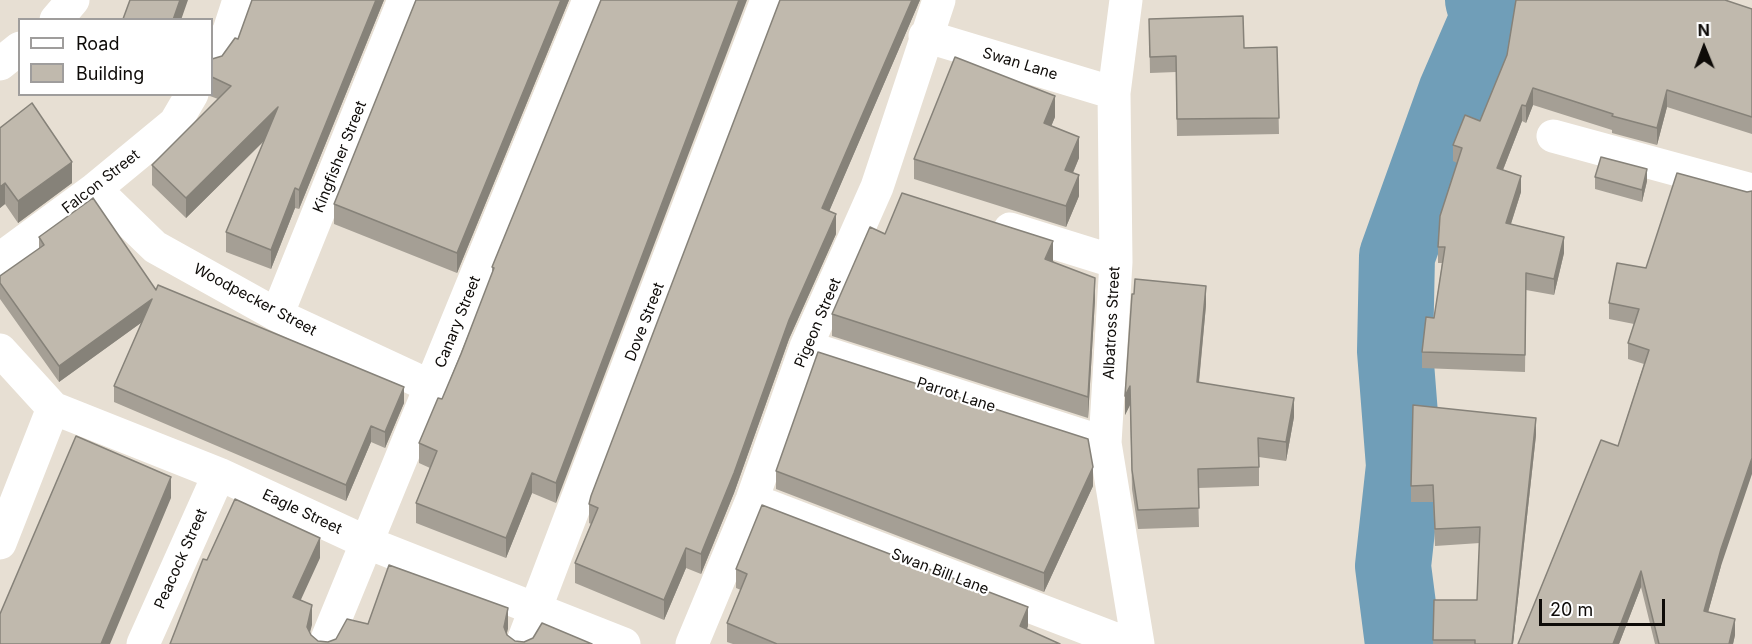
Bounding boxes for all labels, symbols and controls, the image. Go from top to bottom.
legend [18,18,213,96]
north arrow [1674,18,1734,78]
text: N [1697,20,1710,40]
text: Road [76,33,119,54]
street label: Swan Lane [980,44,1060,84]
text: Building [76,63,144,84]
street label: Kingfisher Street [309,99,371,215]
street label: Falcon Street [59,146,143,218]
street label: Woodpecker Street [191,260,319,340]
street label: Albatross Street [1100,266,1124,380]
street label: Canary Street [431,273,485,371]
street label: Pigeon Street [791,276,845,370]
street label: Dove Street [622,280,668,364]
street label: Parrot Lane [914,374,998,416]
street label: Eagle Street [259,486,345,538]
street label: Peacock Street [151,506,211,612]
street label: Swan Bill Lane [889,545,991,599]
scale bar [1542,587,1668,625]
text: 20 m [1550,599,1593,620]

